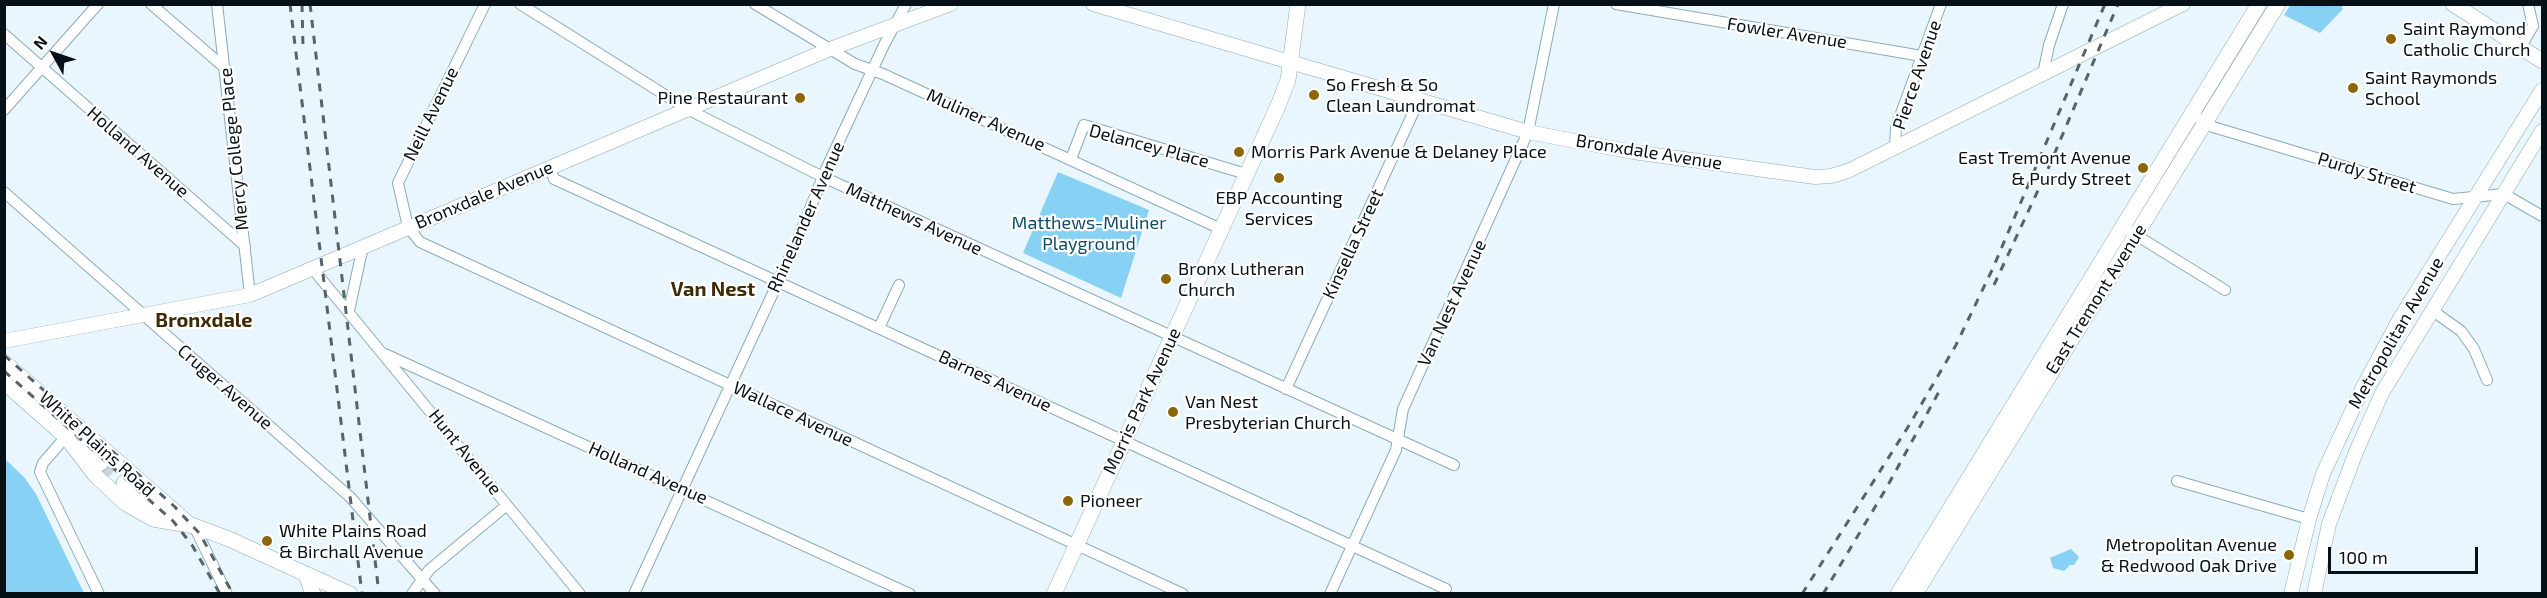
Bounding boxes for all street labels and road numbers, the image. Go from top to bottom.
street label: Fowler Avenue [1726,13,1848,53]
street label: Pierce Avenue [1888,17,1946,133]
street label: Neill Avenue [399,63,463,165]
street label: Mercy College Place [215,67,253,231]
street label: Muliner Avenue [923,84,1049,156]
street label: Holland Avenue [83,102,193,202]
street label: Delancey Place [1087,120,1211,172]
street label: Bronxdale Avenue [1574,130,1724,174]
street label: Rhinelander Avenue [763,138,849,296]
street label: Purdy Street [2315,148,2419,198]
street label: Bronxdale Avenue [412,156,556,234]
street label: Matthews Avenue [842,178,986,260]
street label: Kinsella Street [1318,186,1388,302]
street label: East Tremont Avenue [2041,220,2151,378]
street label: Van Nest Avenue [1413,236,1491,370]
street label: Metropolitan Avenue [2344,253,2448,413]
street label: Morris Park Avenue [1099,324,1185,478]
street label: Cruger Avenue [173,340,277,434]
street label: Barnes Avenue [935,345,1055,417]
street label: Wallace Avenue [730,377,856,451]
street label: White Plains Road [35,386,159,502]
street label: Hunt Avenue [424,405,506,499]
street label: Holland Avenue [585,437,711,509]

